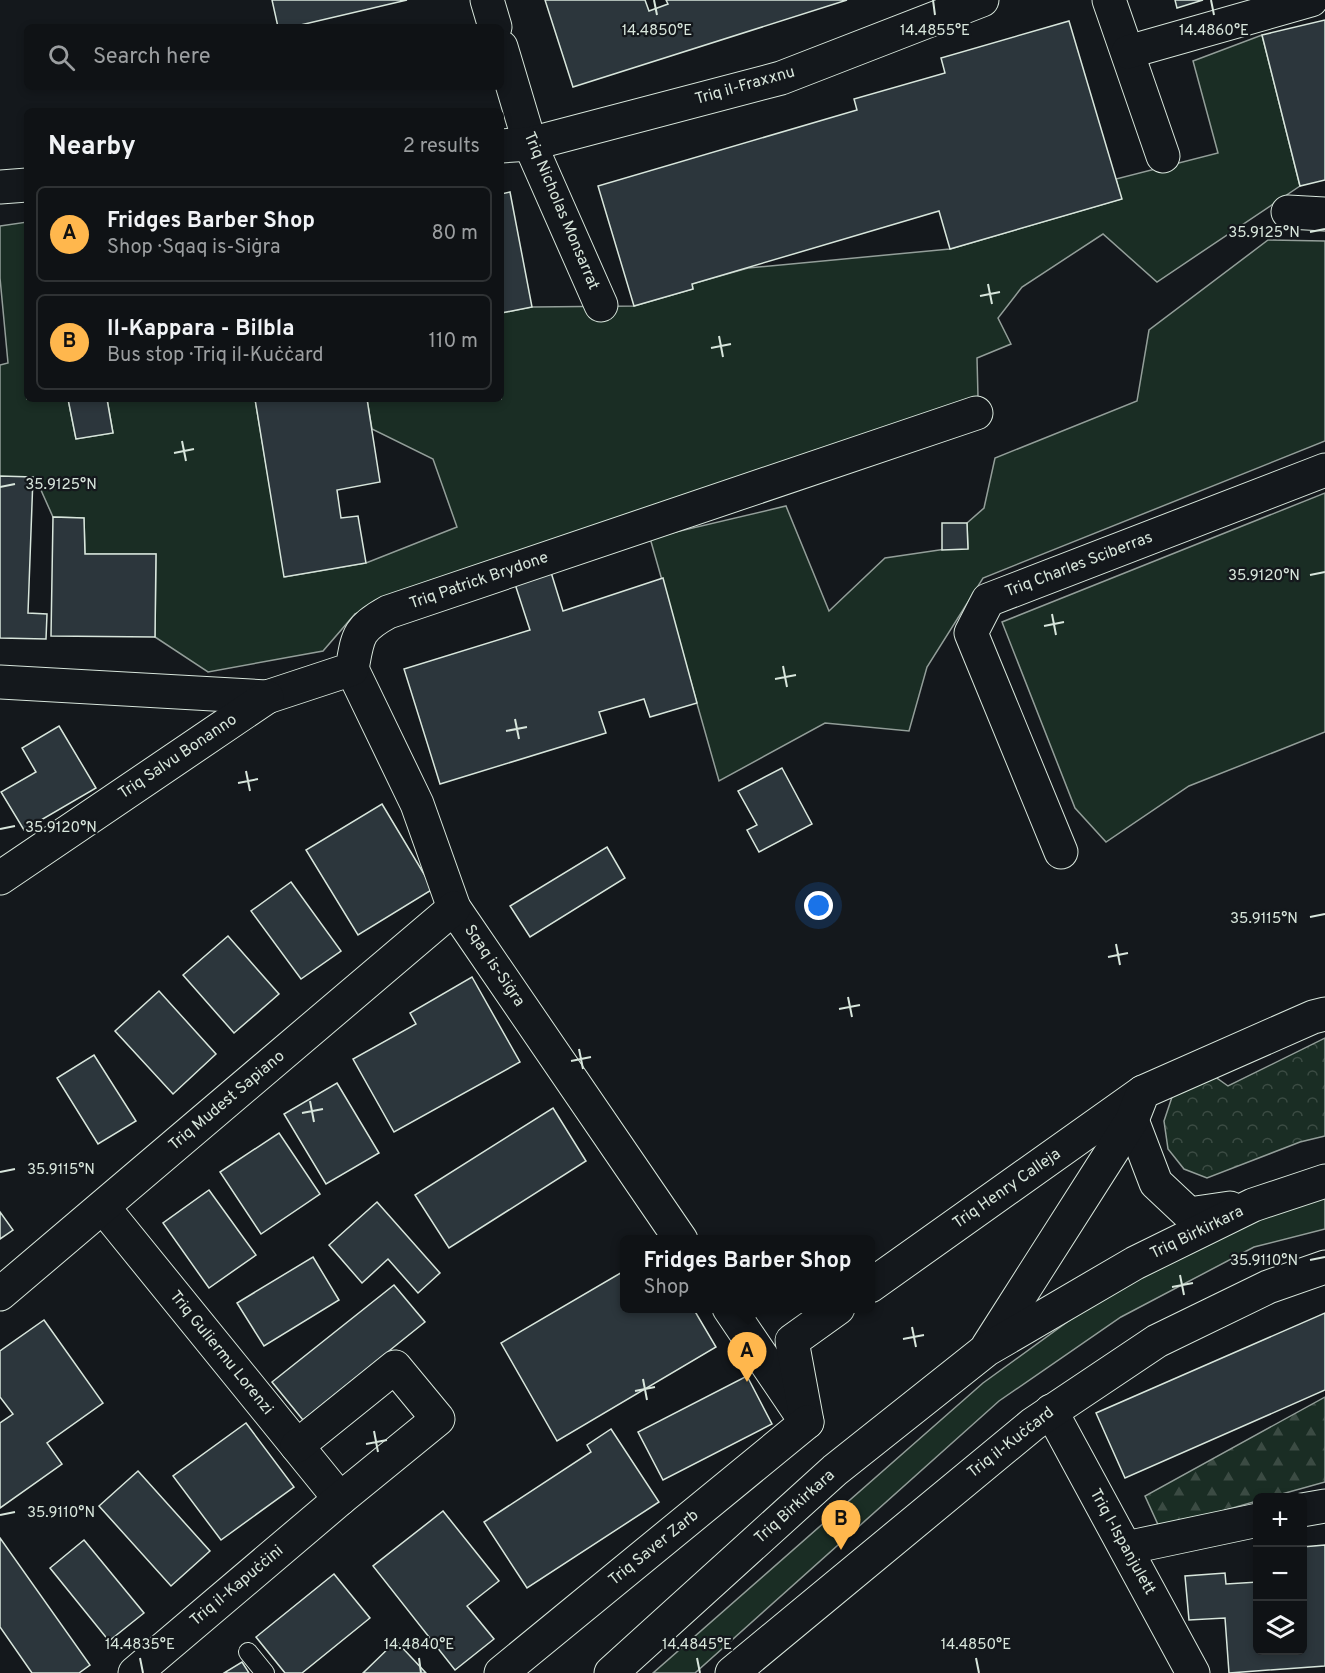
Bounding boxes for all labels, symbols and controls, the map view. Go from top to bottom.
text: 14.4850°E [622,22,692,41]
text: 14.4855°E [900,22,970,41]
text: 14.4860°E [1179,22,1249,41]
search box [24,24,504,90]
icon: search [45,41,78,74]
text: Search here [93,44,211,71]
street label: Triq il-Fraxxnu [693,62,797,110]
street label: Triq Nicholas Monsarrat [519,129,603,293]
text: Nearby [48,131,136,164]
text: 2 results [403,134,480,160]
text: Fridges Barber Shop [107,208,315,235]
text: A [62,221,77,247]
text: 80 m [432,221,478,247]
text: 35.9125°N [1228,224,1300,243]
text: Shop · Sqaq is-Siġra [107,235,281,261]
text: Il-Kappara - Bilbla [107,316,294,343]
text: B [63,329,76,355]
text: 110 m [429,329,478,355]
text: Bus stop · Triq il-Kuċċard [107,343,323,369]
text: 35.9125°N [25,476,97,495]
street label: Triq Charles Sciberras [1002,528,1156,602]
street label: Triq Patrick Brydone [407,548,551,614]
text: 35.9120°N [1228,567,1300,586]
street label: Triq Salvu Bonanno [115,710,241,804]
text: 35.9120°N [25,819,97,838]
your location [804,891,833,920]
text: 35.9115°N [1230,910,1298,929]
street label: Sqaq is-Siġra [459,921,529,1011]
street label: Triq Mudest Sapiano [165,1047,289,1155]
street label: Triq Henry Calleja [949,1144,1065,1234]
text: 35.9115°N [27,1161,95,1180]
street label: Triq Birkirkara [1147,1202,1247,1264]
popup [620,1235,875,1313]
text: Fridges Barber Shop [644,1248,851,1275]
text: 35.9110°N [1230,1252,1298,1271]
text: Shop [644,1275,689,1301]
street label: Triq Guliermu Lorenzi [165,1287,277,1419]
pin: A [728,1332,766,1382]
street label: Triq il-Kuċċard [964,1403,1058,1483]
street label: Triq Birkirkara [751,1466,839,1548]
street label: Triq l-Ispanjulett [1085,1486,1159,1598]
map controls [1253,1493,1307,1655]
button: + [1253,1493,1307,1547]
pin: B [822,1500,860,1550]
text: 35.9110°N [27,1504,95,1523]
street label: Triq Saver Zarb [605,1506,703,1590]
street label: Triq il-Kapuċċini [186,1541,288,1631]
button: − [1253,1547,1307,1601]
button: layers [1253,1601,1307,1655]
text: 14.4835°E [105,1636,175,1655]
text: 14.4840°E [384,1636,454,1655]
text: 14.4845°E [662,1636,732,1655]
text: 14.4850°E [941,1636,1011,1655]

